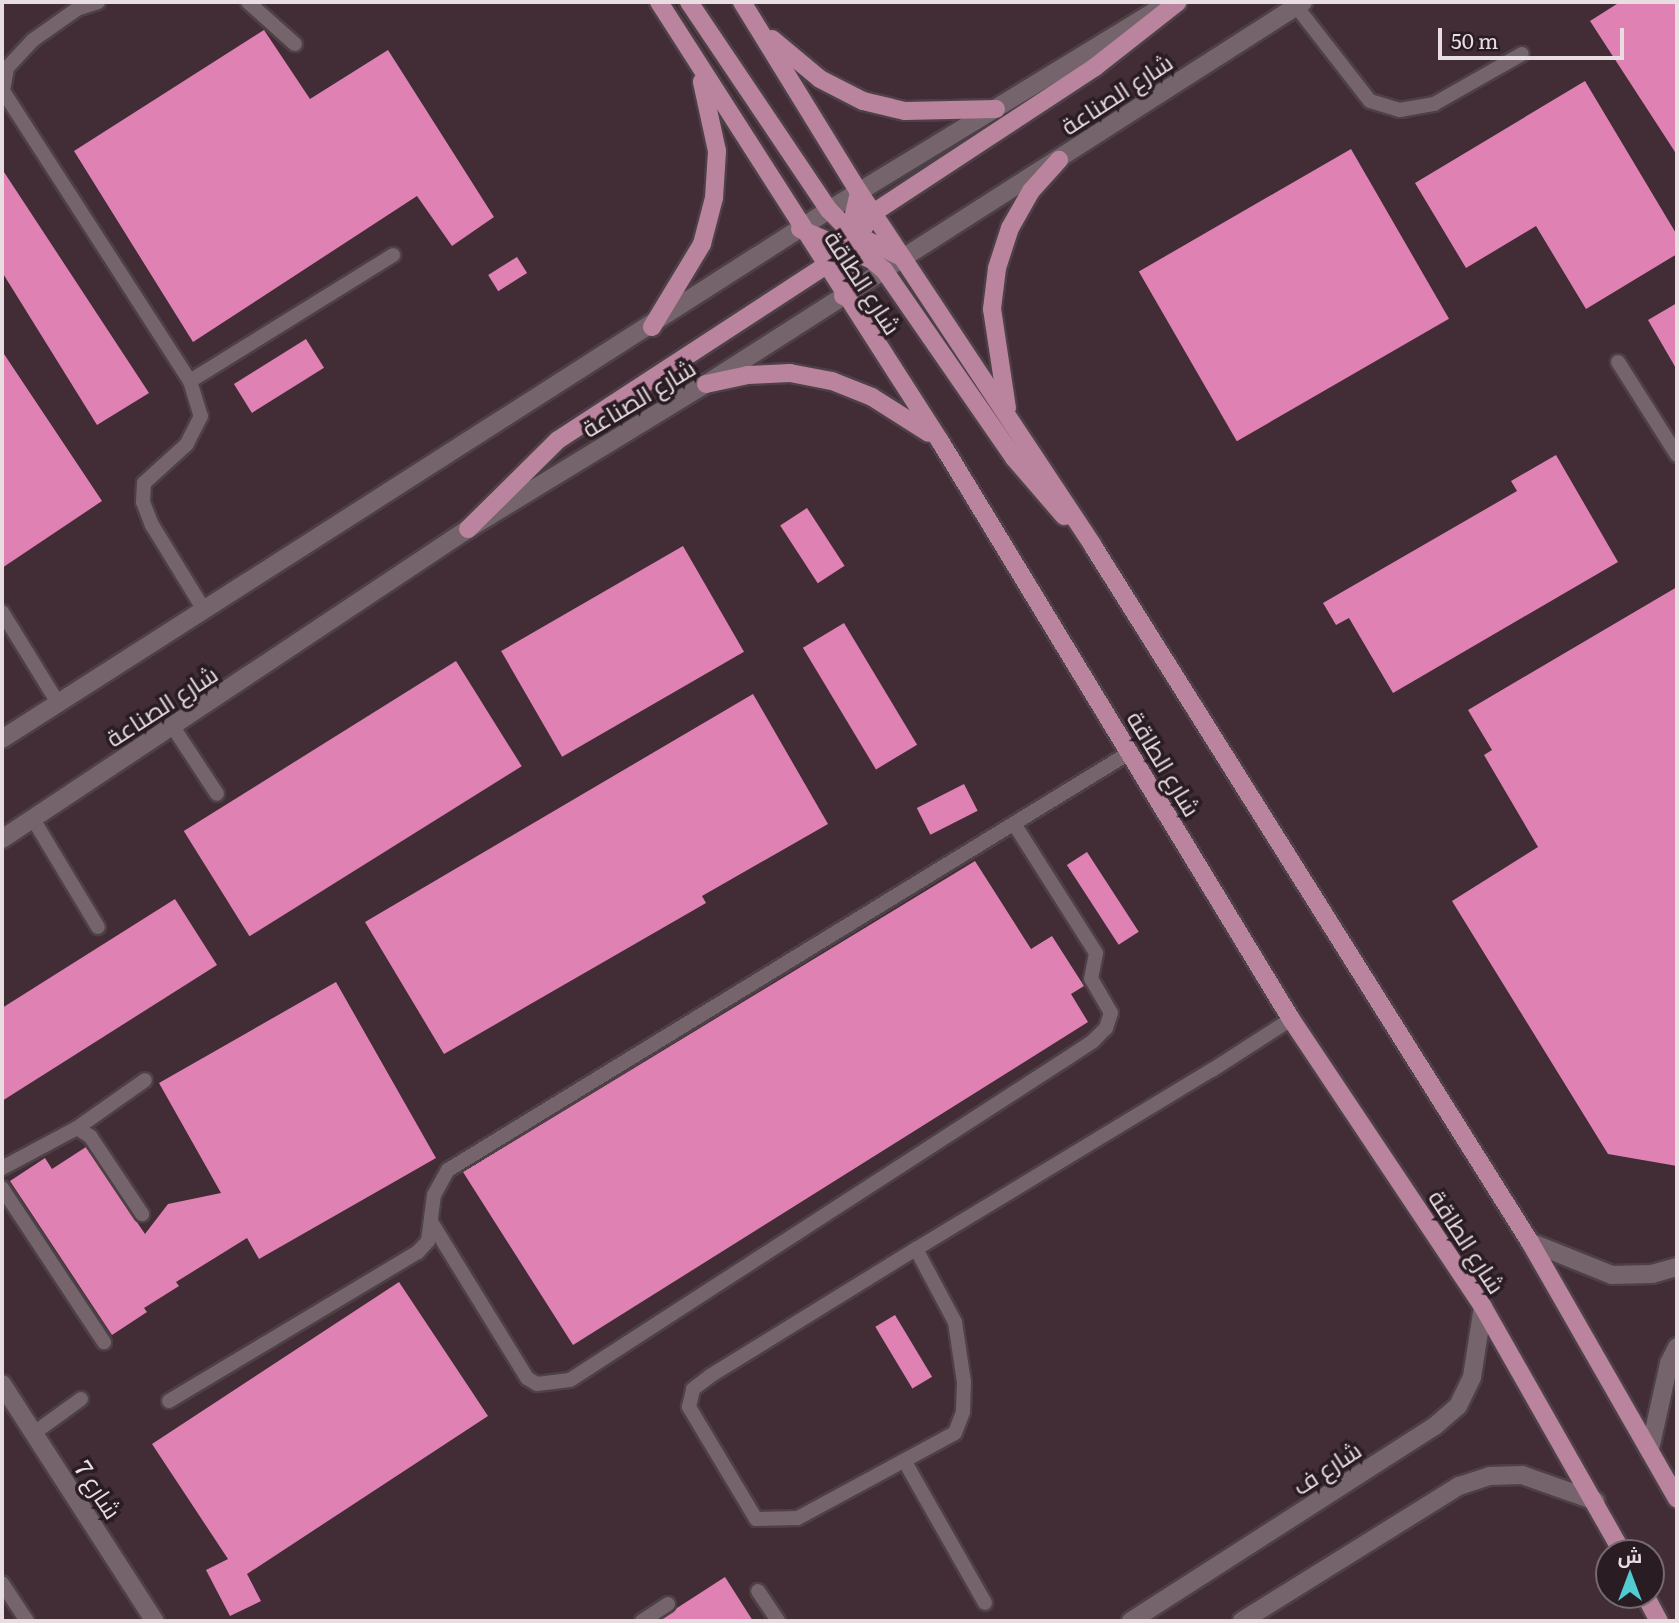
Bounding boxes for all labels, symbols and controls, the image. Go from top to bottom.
scale bar [1441,14,1626,58]
text: 50 m [1451,24,1498,55]
street label: شارع الصناعة [1055,46,1177,140]
street label: شارع الطاقة [820,225,908,339]
street label: شارع الصناعة [576,352,700,442]
street label: شارع الصناعة [100,658,222,752]
street label: شارع الطاقة [1122,705,1208,821]
street label: شارع الطاقة [1424,1184,1512,1298]
street label: شارع ف [1286,1434,1366,1500]
street label: شارع 7 [70,1455,128,1523]
north arrow [1595,1539,1665,1609]
text: ش [1618,1541,1642,1569]

